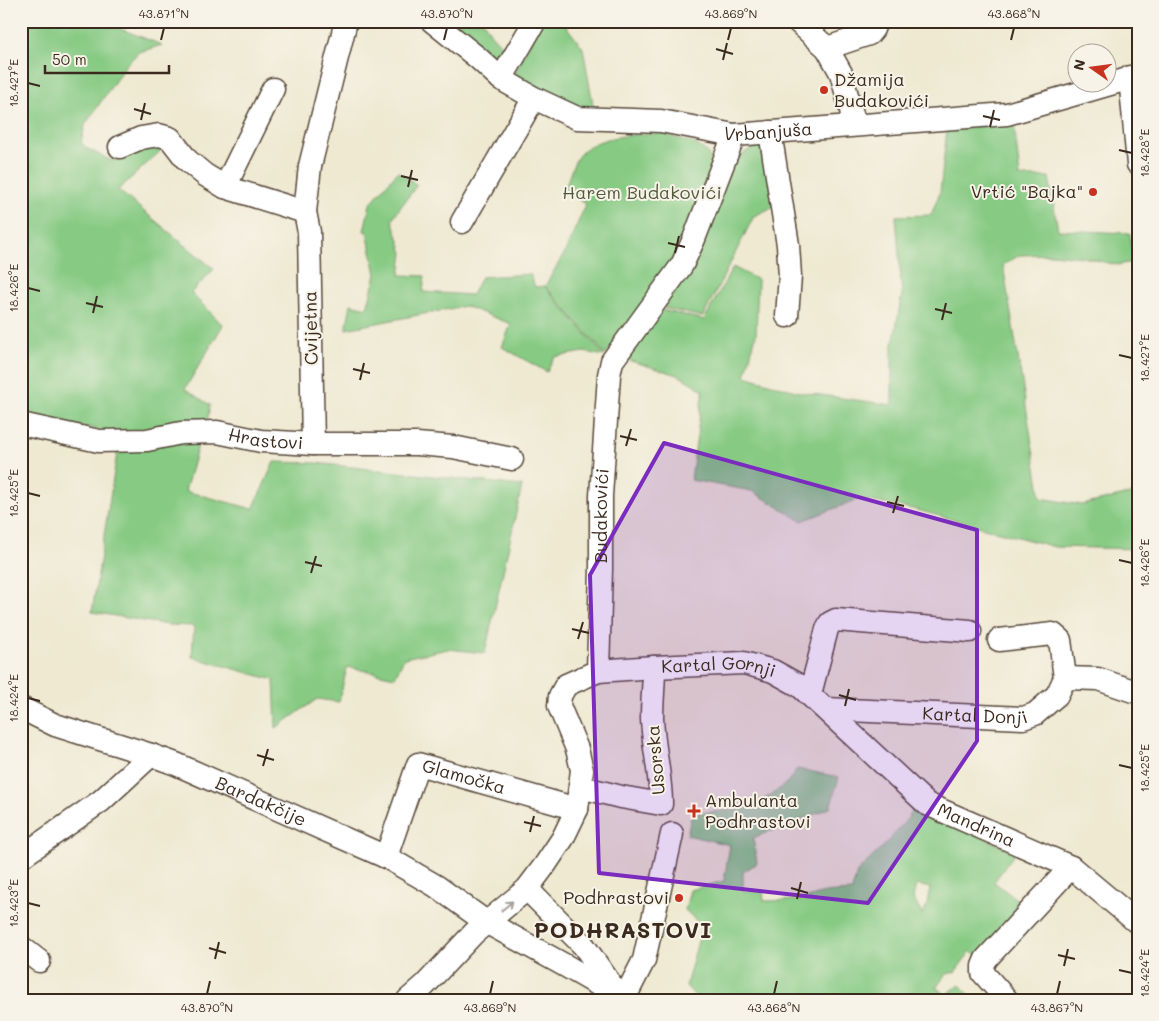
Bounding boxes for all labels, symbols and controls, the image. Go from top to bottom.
text: 43.871°N [139,5,189,21]
text: 43.870°N [421,5,473,21]
text: 43.869°N [705,5,757,21]
text: 43.868°N [988,5,1040,21]
scale bar [45,42,169,74]
north arrow [1066,42,1116,92]
text: 50 m [52,49,87,69]
text: N [1068,57,1089,72]
text: 18.427°E [5,59,21,107]
place label: Džamija Budakovići [834,67,929,112]
marker: Džamija Budakovići [818,84,830,96]
street label: Vrbanjuša [721,116,813,146]
text: 18.428°E [1136,129,1152,177]
place label: Vrtić "Bajka" [971,179,1083,203]
park label: Harem Budakovići [562,180,722,204]
marker: Vrtić "Bajka" [1087,186,1099,198]
text: 18.426°E [5,264,21,312]
street label: Cvijetna [297,291,323,365]
text: 18.427°E [1136,334,1152,382]
street label: Hrastovi [226,422,304,454]
street label: Budakovići [588,467,614,563]
text: 18.425°E [5,469,21,517]
text: 18.426°E [1136,539,1152,587]
street label: Kartal Gornji [661,650,779,682]
text: 18.424°E [5,674,21,722]
street label: Kartal Donji [922,700,1031,729]
street label: Usorska [640,724,670,796]
text: 18.425°E [1136,744,1152,792]
street label: Glamočka [420,753,509,799]
street label: Bardakčije [212,770,310,831]
place label: Ambulanta Podhrastovi [705,788,811,833]
street label: Mandrina [934,797,1019,852]
marker: Ambulanta Podhrastovi [687,804,701,818]
text: 18.423°E [5,879,21,927]
place label: Podhrastovi [563,885,669,909]
marker: Podhrastovi [673,892,685,904]
one-way arrow [500,901,513,912]
district label: PODHRASTOVI [534,915,712,944]
text: 18.424°E [1136,949,1152,997]
text: 43.870°N [181,999,233,1015]
text: 43.869°N [464,999,516,1015]
text: 43.868°N [748,999,800,1015]
text: 43.867°N [1031,999,1083,1015]

